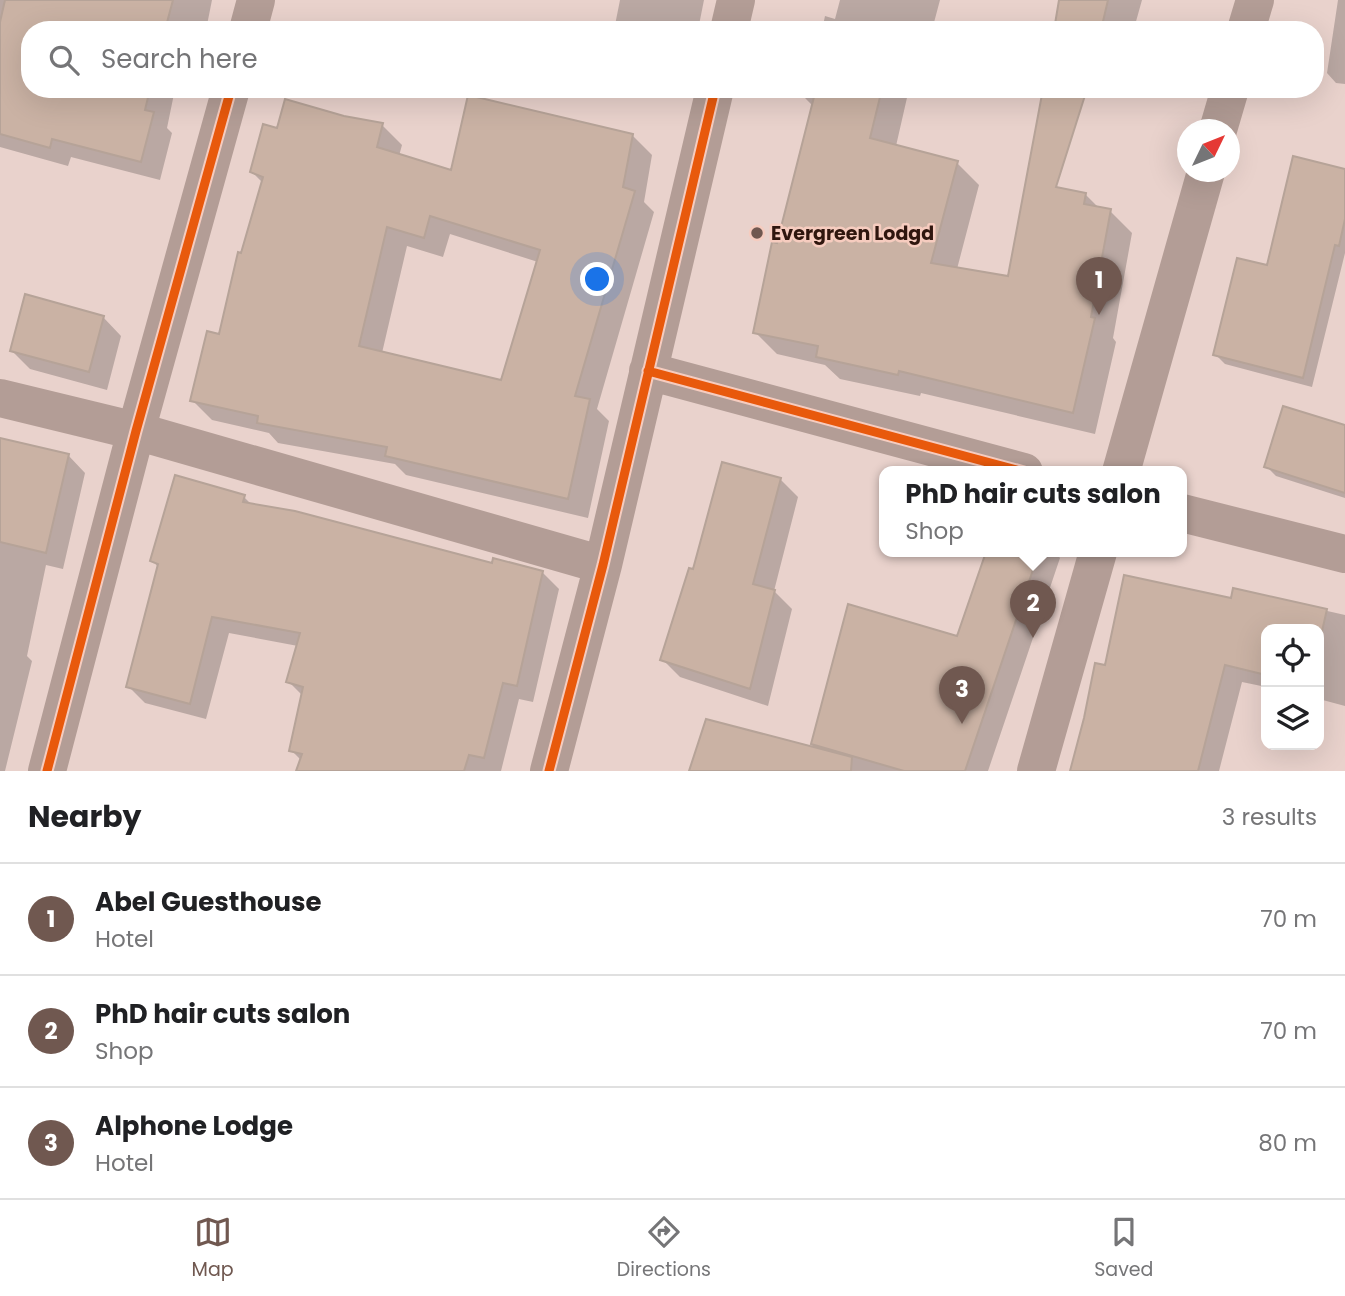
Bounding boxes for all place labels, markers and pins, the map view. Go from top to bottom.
place label: Evergreen Lodgd [771,220,934,247]
marker: Evergreen Lodgd [749,225,765,241]
pin: 1 [1076,257,1122,315]
pin: 2 [1010,580,1056,638]
pin: 3 [939,666,985,724]

